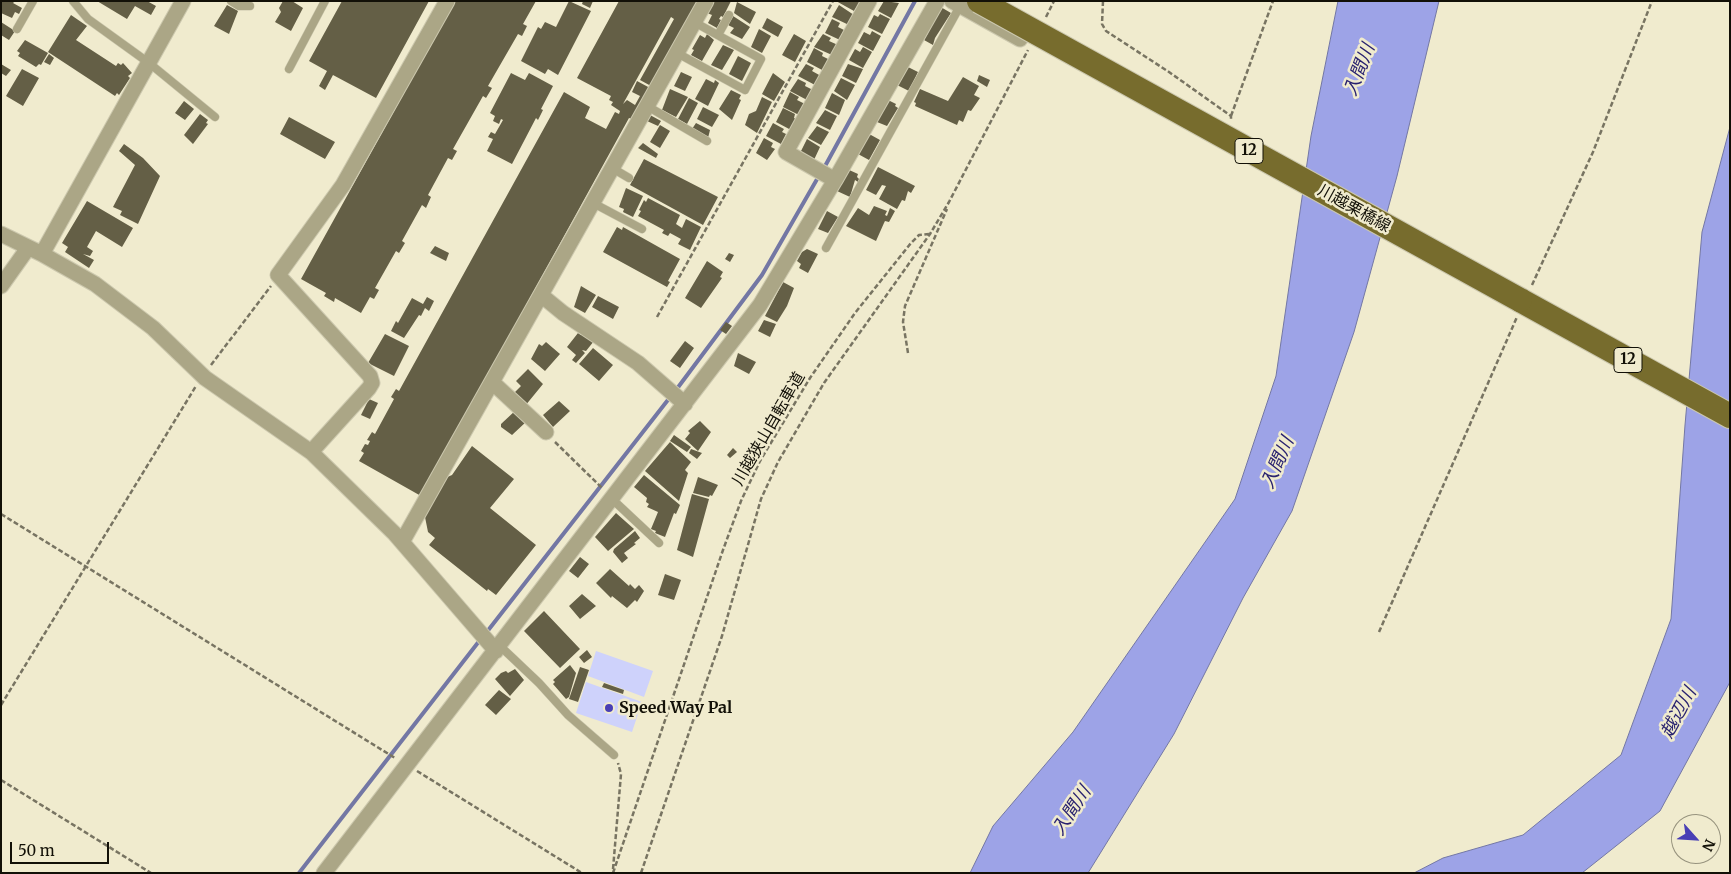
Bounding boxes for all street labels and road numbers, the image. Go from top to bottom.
road number: 12 [1235,138,1263,164]
street label: 川越栗橋線 [1314,181,1394,237]
road number: 12 [1614,348,1642,372]
street label: 川越狭山自転車道 [729,369,809,489]

